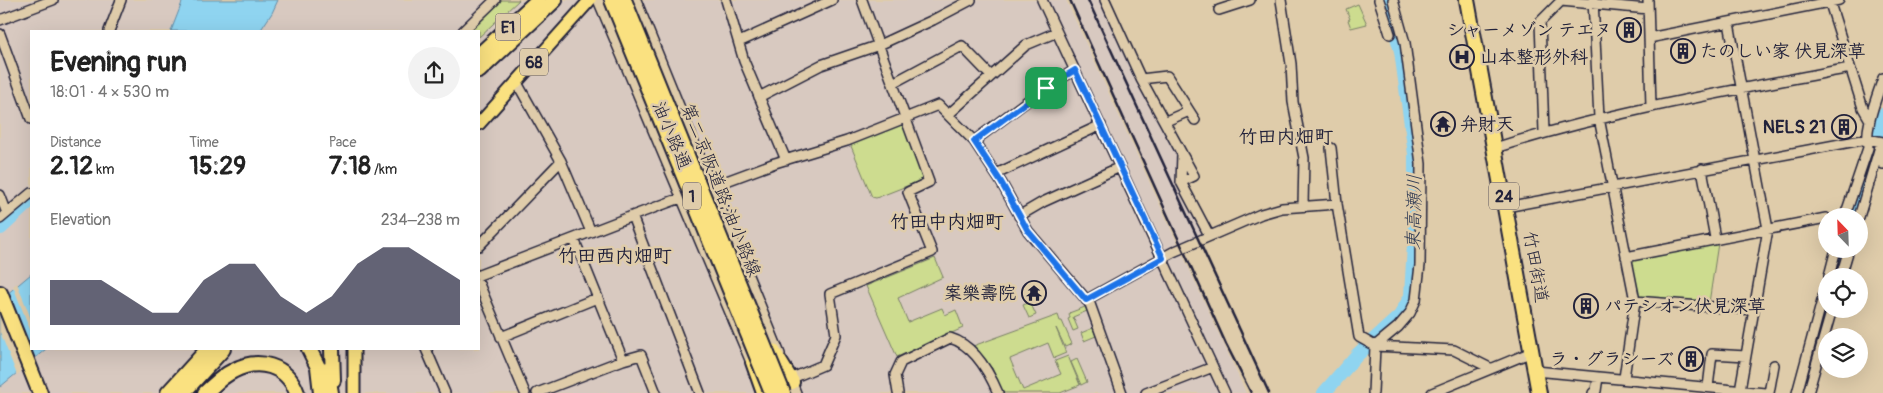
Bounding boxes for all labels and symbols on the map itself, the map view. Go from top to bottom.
road number: E1 [496,14,520,41]
building icon: シャーメゾン テエヌ [1616,17,1642,43]
place label: シャーメゾン テエヌ [1447,19,1612,42]
building icon: たのしい家 伏見深草 [1670,38,1696,64]
place label: たのしい家 伏見深草 [1700,40,1866,63]
hospital icon: 山本整形外科 [1449,44,1475,70]
place label: 山本整形外科 [1480,46,1588,69]
road number: 68 [520,48,548,76]
pin [1025,67,1067,109]
street label: 油小路通 [647,98,696,173]
street label: 第二京阪道路;油小路線 [675,100,766,280]
temple icon: 弁財天 [1430,111,1456,137]
place label: 弁財天 [1460,113,1514,136]
building icon: NELS 21 [1831,114,1857,140]
place label: NELS 21 [1763,116,1826,139]
district label: 竹田内畑町 [1238,125,1334,149]
water label: 東高瀬川 [1401,174,1427,250]
road number: 1 [683,182,701,210]
road number: 24 [1489,182,1519,210]
north arrow [1818,208,1868,258]
district label: 竹田中内畑町 [890,210,1004,234]
street label: 竹田街道 [1518,230,1553,305]
district label: 竹田西内畑町 [558,244,672,268]
temple icon: 案樂壽院 [1021,280,1047,306]
place label: 案樂壽院 [944,282,1016,305]
building icon: パテシオン伏見深草 [1573,293,1599,319]
place label: パテシオン伏見深草 [1604,295,1766,318]
building icon: ラ・グラシーズ [1678,346,1704,372]
place label: ラ・グラシーズ [1549,348,1674,371]

